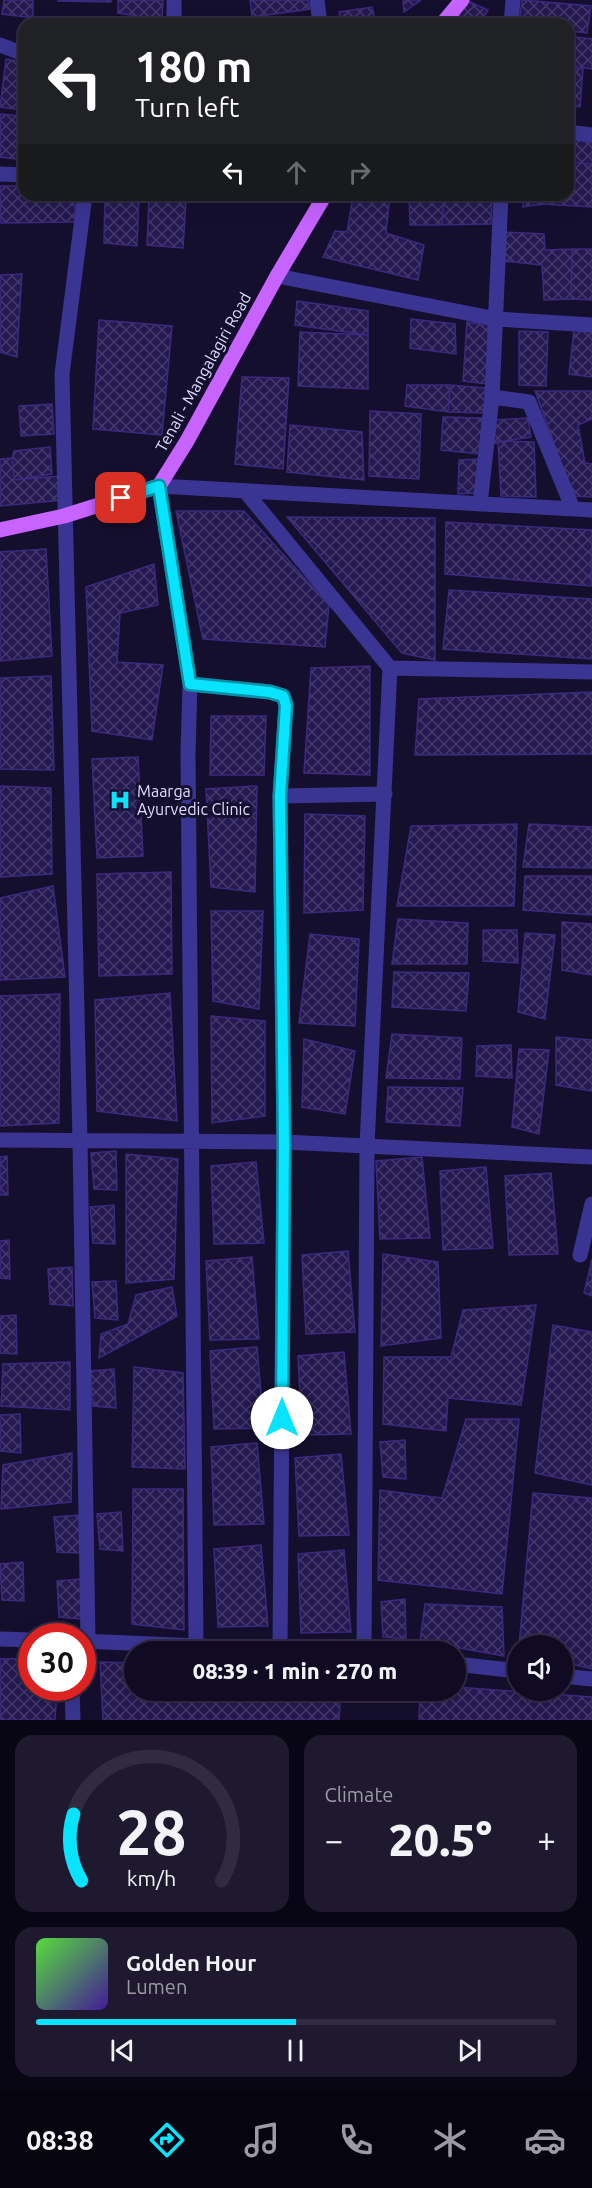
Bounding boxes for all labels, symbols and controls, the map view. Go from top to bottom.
icon: left [36,42,114,120]
text: 180 m [135,43,252,90]
text: Turn left [135,92,239,122]
icon: left [217,156,250,189]
icon: ahead [280,156,313,189]
icon: right [343,156,376,189]
street label: Tenali - Mangalagiri Road [152,289,254,455]
pin [95,472,146,523]
icon: arrive [104,481,137,514]
place label: Maarga Ayurvedic Clinic [137,782,250,818]
hospital icon: Maarga Ayurvedic Clinic [108,788,132,812]
position arrow [250,1386,314,1450]
speed limit sign: 30 [18,1623,96,1701]
map controls [507,1635,573,1701]
button: sound [507,1635,573,1701]
text: 08:39 · 1 min · 270 m [193,1658,397,1683]
text: Climate [325,1783,393,1806]
text: 28 [117,1797,187,1867]
text: 20.5° [388,1814,492,1865]
text: − [325,1821,343,1858]
text: + [537,1821,556,1858]
text: km/h [127,1866,176,1890]
text: Golden Hour [126,1950,256,1975]
text: Lumen [126,1975,187,1998]
icon: previous [106,2034,139,2067]
icon: pause [279,2034,312,2067]
icon: next [453,2034,486,2067]
icon: directions [146,2119,188,2161]
icon: music [241,2119,283,2161]
icon: phone [335,2119,377,2161]
icon: climate [429,2119,471,2161]
icon: car [524,2119,566,2161]
text: 08:38 [26,2125,94,2155]

